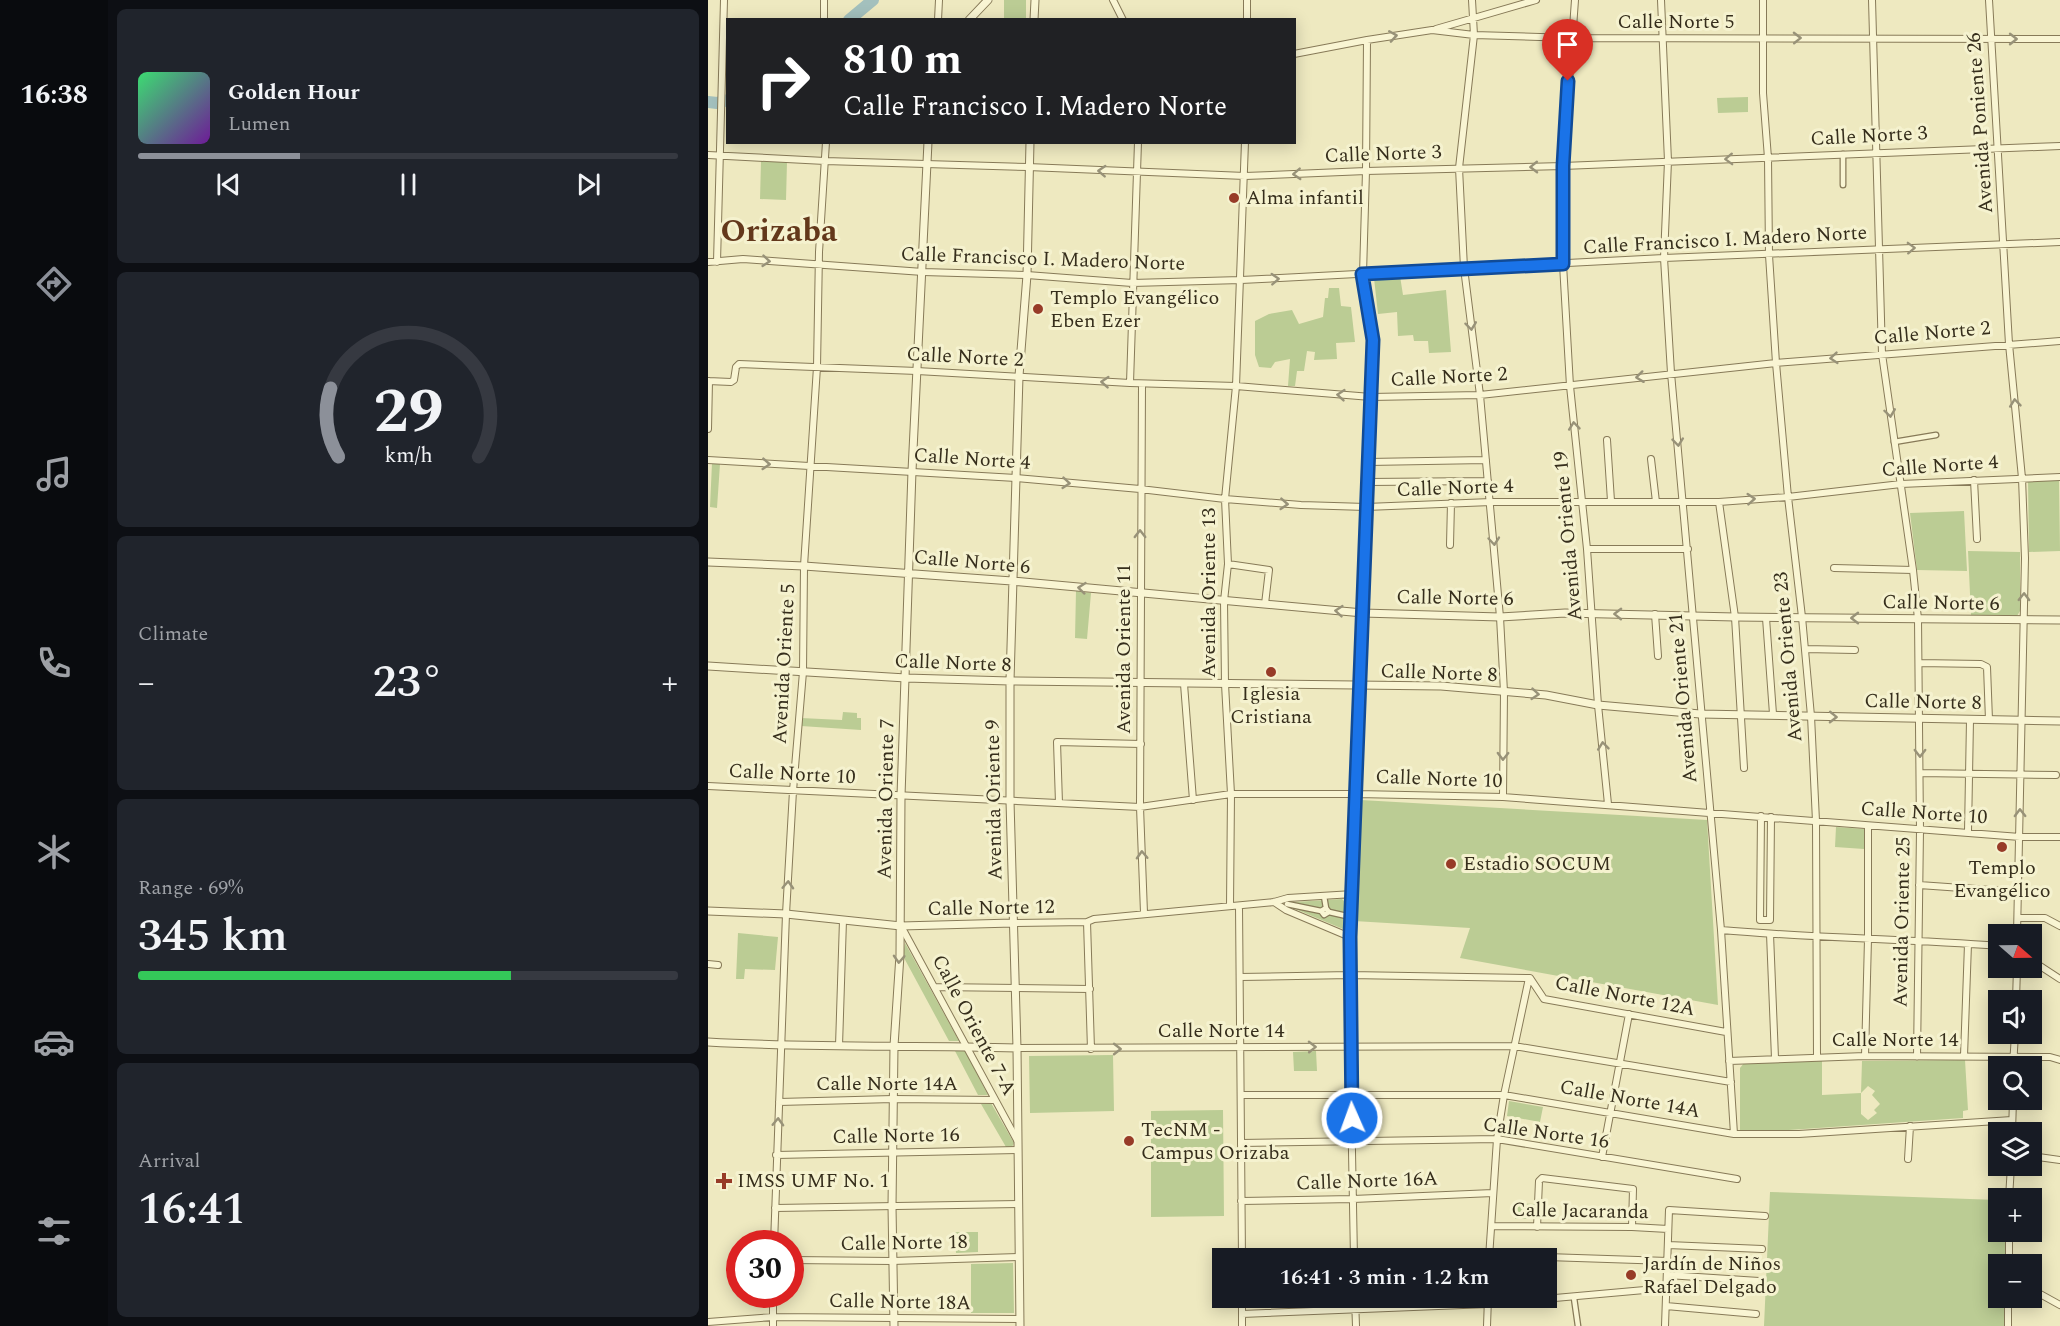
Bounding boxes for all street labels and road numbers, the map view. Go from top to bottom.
street label: Calle Norte 5 [1617,7,1735,37]
street label: Avenida Poniente 26 [1959,32,2001,214]
street label: Calle Norte 3 [1810,118,1928,154]
street label: Calle Norte 3 [1324,137,1442,171]
street label: Calle Francisco I. Madero Norte [1582,218,1868,262]
street label: Calle Francisco I. Madero Norte [900,239,1186,279]
street label: Calle Norte 2 [1872,313,1992,353]
street label: Calle Norte 2 [906,339,1024,375]
street label: Calle Norte 2 [1390,359,1508,395]
street label: Calle Norte 4 [913,440,1031,478]
street label: Calle Norte 4 [1881,447,1999,485]
street label: Avenida Oriente 19 [1546,450,1590,622]
street label: Calle Norte 4 [1396,471,1514,505]
street label: Avenida Oriente 13 [1194,508,1224,678]
street label: Calle Norte 6 [912,542,1032,582]
street label: Avenida Oriente 11 [1109,564,1139,734]
street label: Avenida Oriente 23 [1766,571,1810,743]
street label: Calle Norte 6 [1396,582,1514,614]
street label: Avenida Oriente 5 [765,583,803,745]
street label: Calle Norte 6 [1882,587,2000,619]
street label: Avenida Oriente 21 [1661,612,1705,784]
street label: Calle Norte 8 [894,646,1012,680]
street label: Calle Norte 8 [1380,656,1498,690]
street label: Calle Norte 8 [1864,686,1982,718]
street label: Avenida Oriente 7 [870,718,902,880]
street label: Avenida Oriente 9 [978,719,1010,881]
street label: Calle Norte 10 [728,756,856,792]
street label: Calle Norte 10 [1375,762,1503,796]
street label: Calle Norte 10 [1860,794,1988,832]
street label: Avenida Oriente 25 [1886,836,1918,1008]
street label: Calle Norte 12 [927,892,1055,924]
street label: Calle Oriente 7-A [924,949,1024,1101]
street label: Calle Norte 12A [1552,968,1698,1024]
street label: Calle Norte 14 [1157,1016,1285,1046]
street label: Calle Norte 14 [1831,1025,1959,1055]
street label: Calle Norte 14A [816,1069,958,1099]
street label: Calle Norte 14A [1557,1072,1703,1126]
street label: Calle Norte 16 [1481,1109,1611,1157]
street label: Calle Norte 16 [832,1120,960,1152]
street label: Calle Norte 16A [1295,1164,1439,1198]
street label: Calle Jacaranda [1511,1195,1649,1227]
street label: Calle Norte 18 [840,1227,968,1259]
street label: Calle Norte 18A [829,1286,971,1318]

